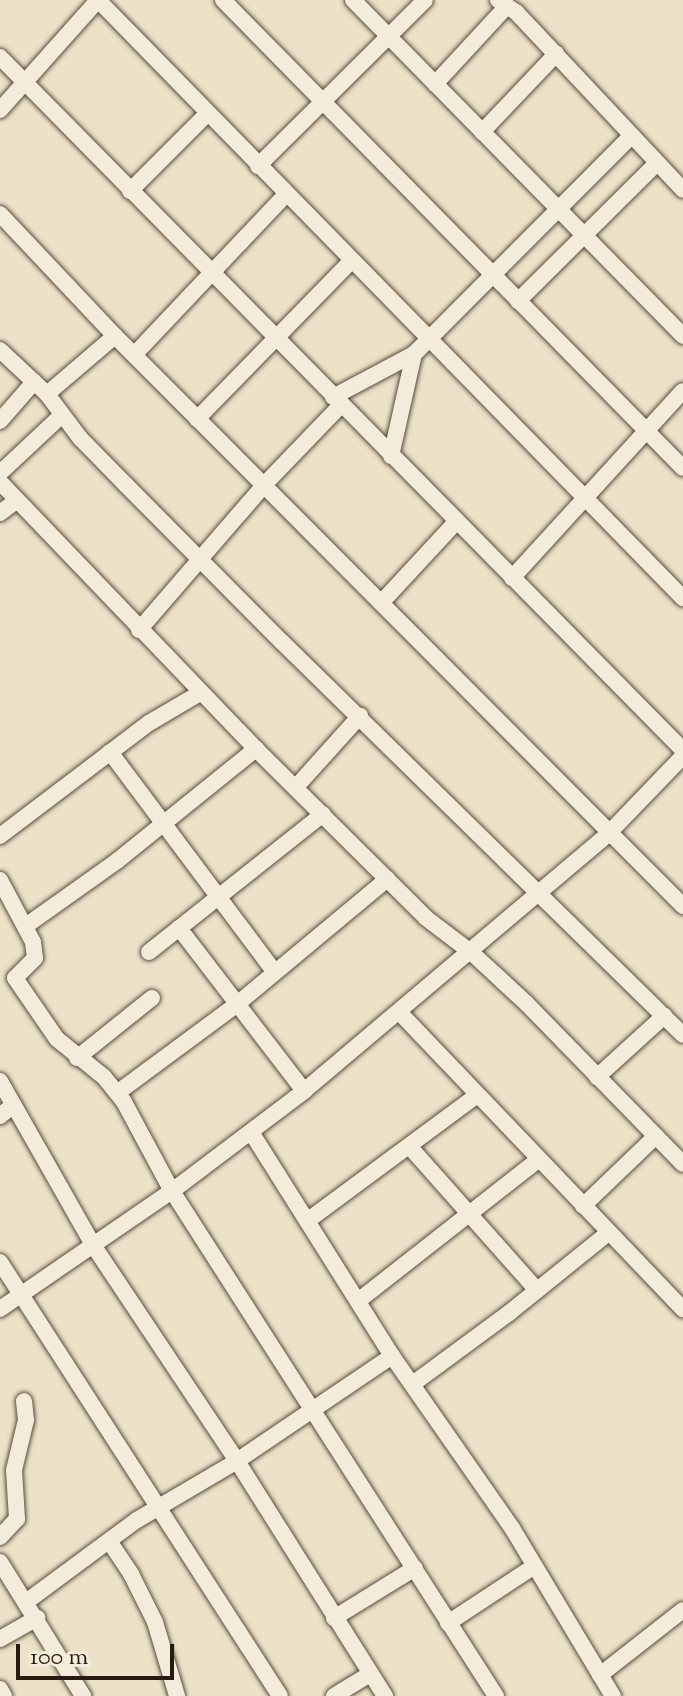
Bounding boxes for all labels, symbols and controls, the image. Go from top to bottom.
scale bar [20,1628,178,1678]
text: 100 m [30,1641,88,1675]

